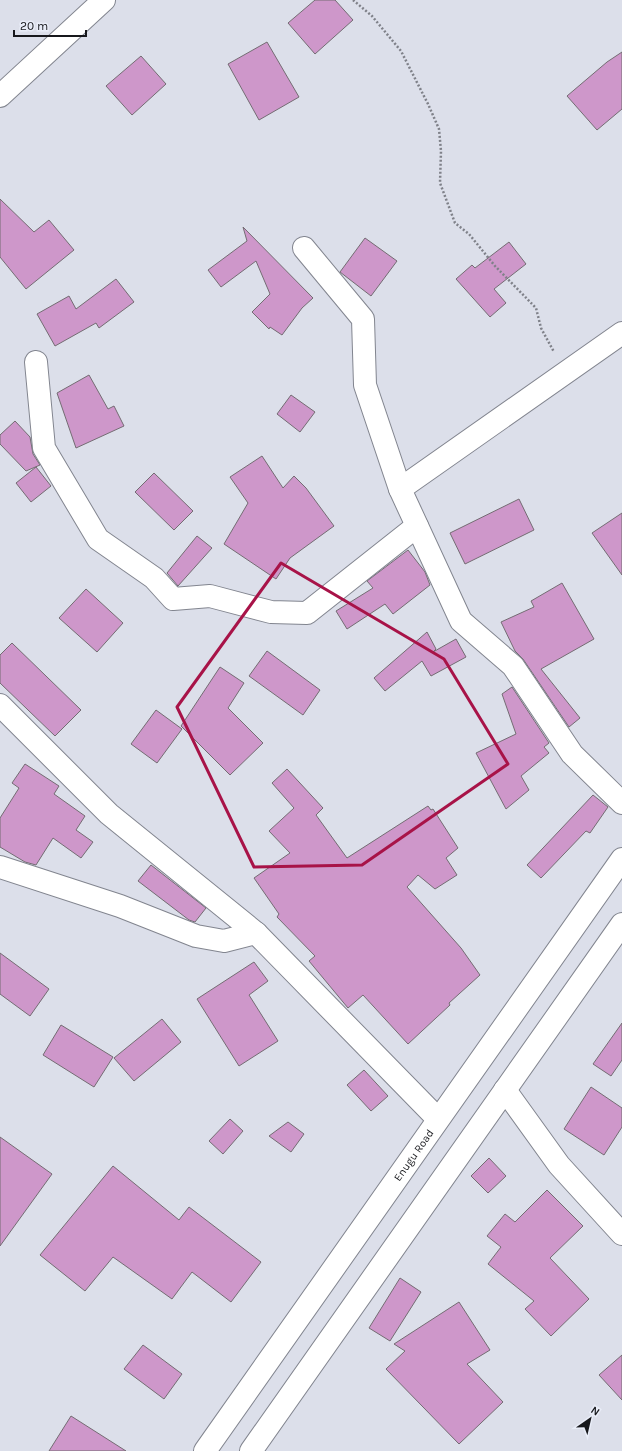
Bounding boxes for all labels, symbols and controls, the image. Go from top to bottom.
scale bar [14,12,86,38]
text: 20 m [20,19,48,33]
street label: Enugu Road [391,1127,437,1184]
north arrow [570,1399,610,1439]
text: N [588,1404,602,1419]

